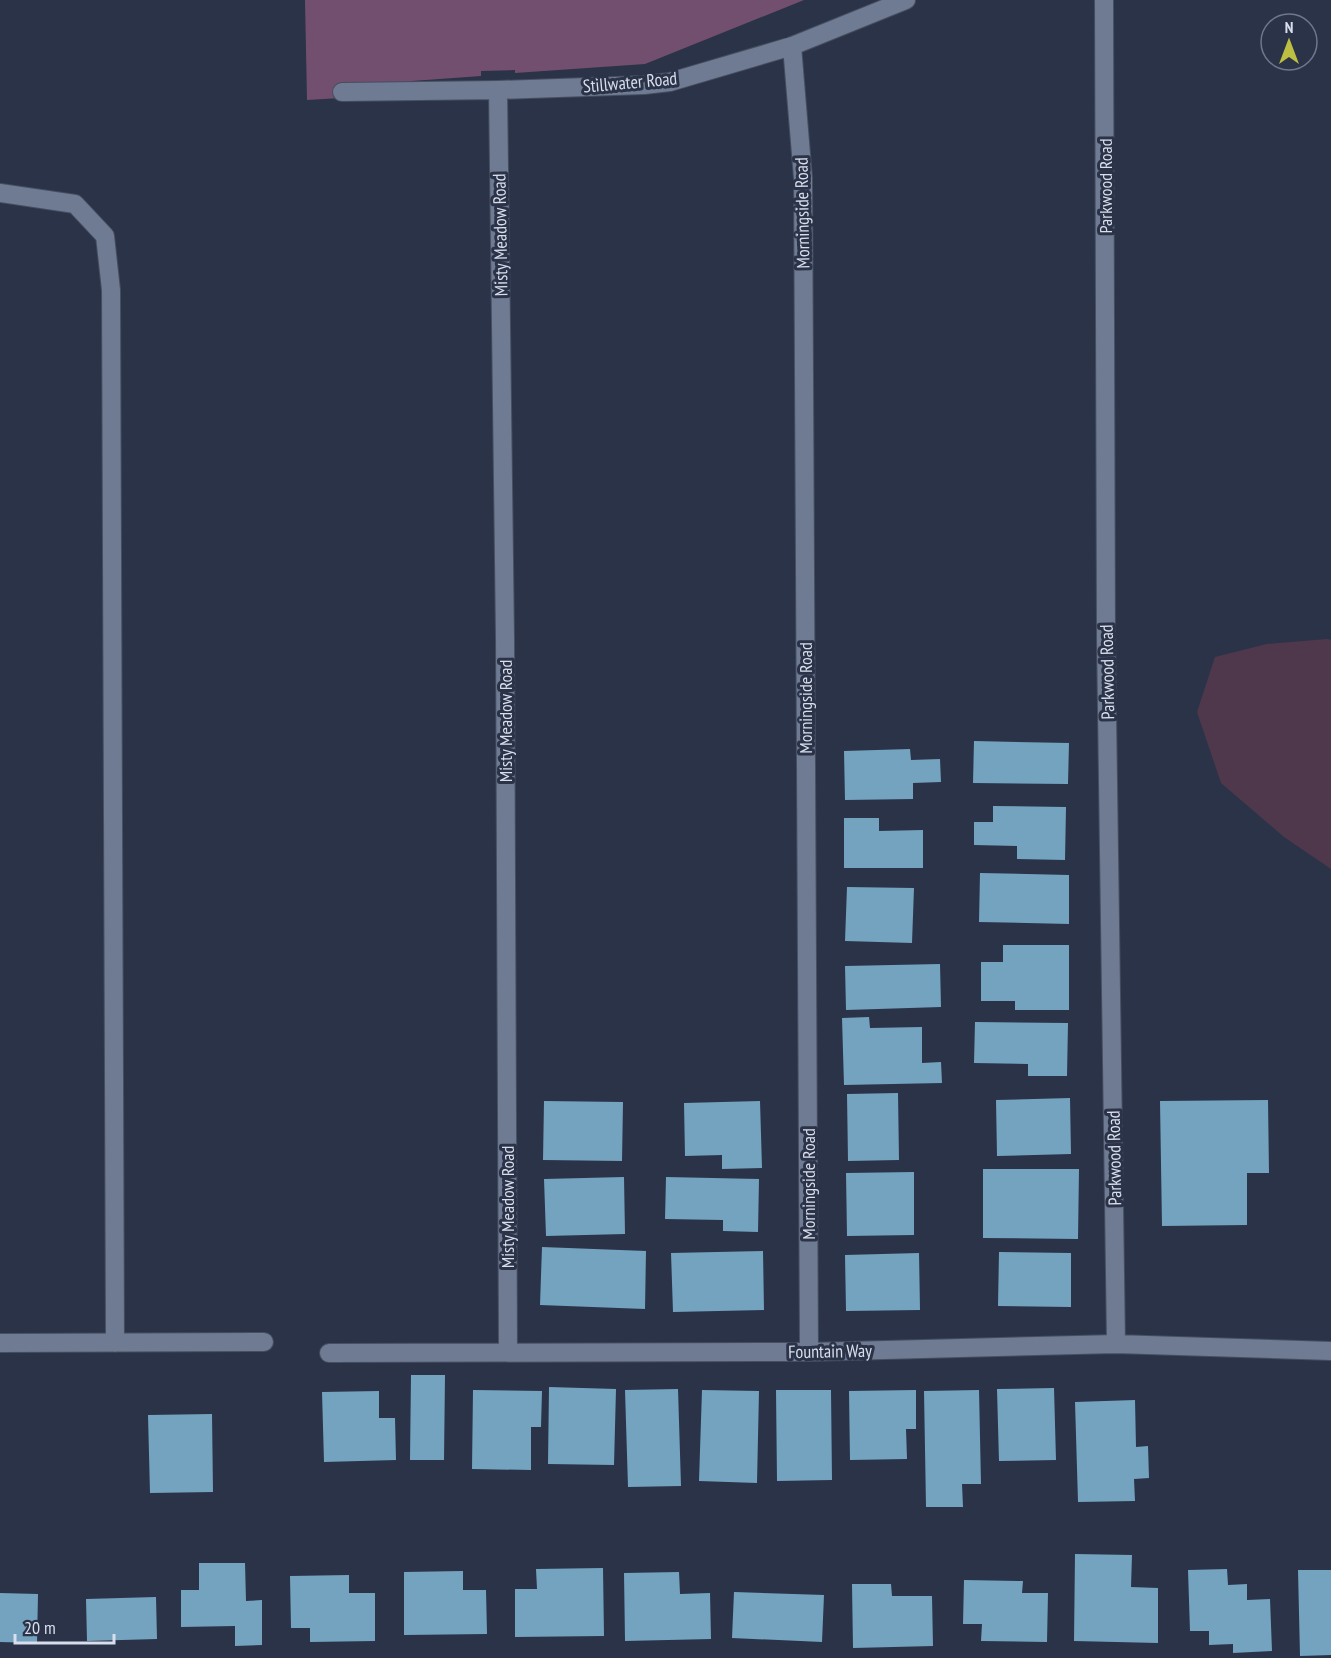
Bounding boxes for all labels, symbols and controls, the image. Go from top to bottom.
north arrow [1259,12,1319,72]
text: N [1285,17,1293,37]
street label: Stillwater Road [582,66,678,98]
street label: Parkwood Road [1094,138,1117,234]
street label: Morningside Road [790,157,814,269]
street label: Misty Meadow Road [487,173,513,297]
street label: Parkwood Road [1095,624,1119,720]
street label: Morningside Road [794,642,817,754]
street label: Misty Meadow Road [494,660,517,782]
street label: Parkwood Road [1102,1110,1126,1206]
street label: Morningside Road [797,1128,820,1240]
street label: Misty Meadow Road [496,1146,519,1268]
street label: Fountain Way [788,1339,872,1363]
scale bar [15,1607,114,1645]
text: 20 m [24,1616,56,1639]

